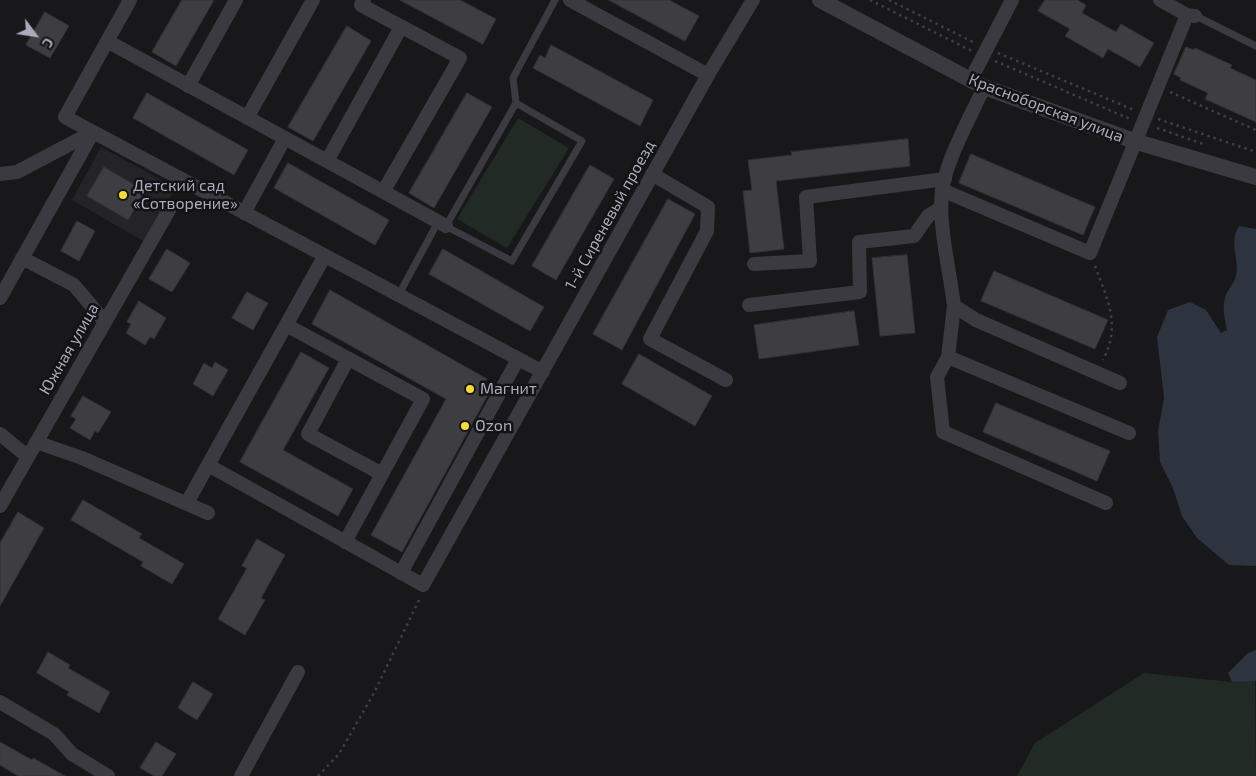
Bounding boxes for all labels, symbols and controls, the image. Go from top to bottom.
north arrow [10,10,60,60]
text: С [39,35,58,51]
street label: Красноборская улица [966,70,1126,146]
street label: 1-й Сиреневый проезд [561,137,659,293]
place label: Детский сад «Сотворение» [133,176,238,214]
marker: Детский сад «Сотворение» [117,189,129,201]
street label: Южная улица [35,300,103,398]
place label: Магнит [480,379,537,399]
marker: Магнит [464,383,476,395]
place label: Ozon [475,416,512,436]
marker: Ozon [459,420,471,432]

